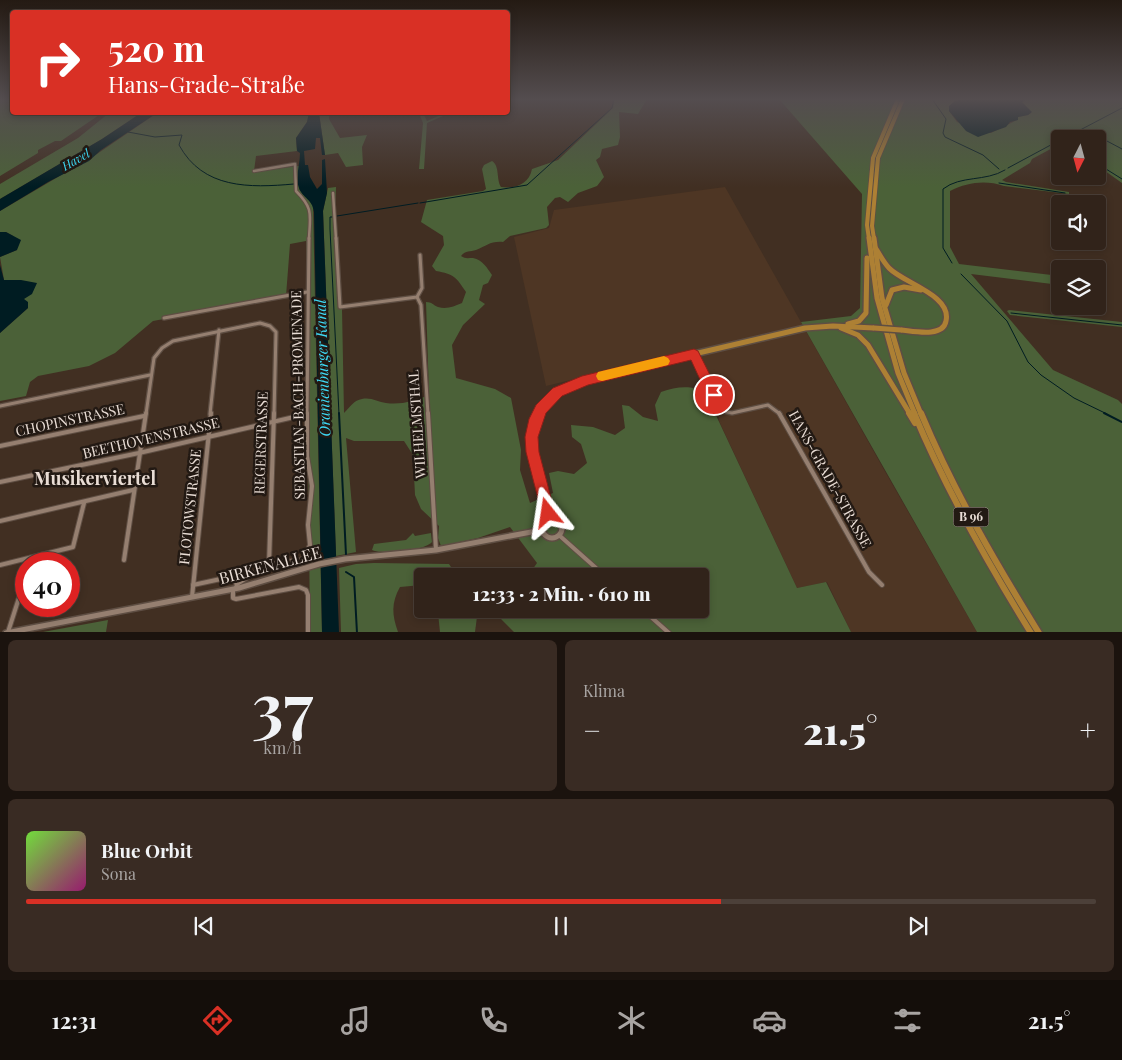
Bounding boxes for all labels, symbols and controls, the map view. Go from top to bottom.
text: 520 m [108,24,205,71]
icon: right [25,30,90,95]
text: Hans-Grade-Straße [108,69,305,99]
north arrow [1051,130,1106,185]
map controls [1051,130,1106,315]
water label: Havel [58,144,93,174]
button: sound [1051,195,1106,250]
button: layers [1051,260,1106,315]
street label: SEBASTIAN-BACH-PROMENADE [286,290,309,500]
water label: Oranienburger Kanal [310,298,334,437]
street label: WILHELMSTHAL [403,369,430,480]
pin [693,374,735,416]
icon: arrive [700,381,728,409]
street label: REGERSTRASSE [249,391,272,495]
street label: CHOPINSTRASSE [14,399,126,440]
street label: HANS-GRADE-STRASSE [785,407,876,551]
street label: BEETHOVENSTRASSE [81,413,221,463]
street label: FLOTOWSTRASSE [174,448,205,566]
district label: Musikerviertel [34,466,156,490]
position arrow [521,486,573,538]
road number: B 96 [954,508,988,526]
street label: BIRKENALLEE [216,541,323,588]
speed limit sign: 40 [15,552,80,617]
text: 12:33 · 2 Min. · 610 m [473,580,650,606]
text: 37 [252,661,313,747]
text: Klima [583,680,625,701]
text: 21.5° [803,704,878,755]
text: − [583,711,601,748]
text: + [1080,711,1096,748]
text: km/h [263,737,302,758]
text: Blue Orbit [101,837,192,863]
text: Sona [101,863,136,884]
icon: previous [190,912,218,940]
icon: pause [547,912,575,940]
icon: next [904,912,932,940]
icon: directions [200,1003,235,1038]
icon: music [338,1003,373,1038]
icon: phone [476,1003,511,1038]
icon: climate [614,1003,649,1038]
icon: car [752,1003,787,1038]
icon: filters [890,1003,925,1038]
text: 12:31 [52,1005,97,1035]
text: 21.5° [1028,1005,1070,1035]

